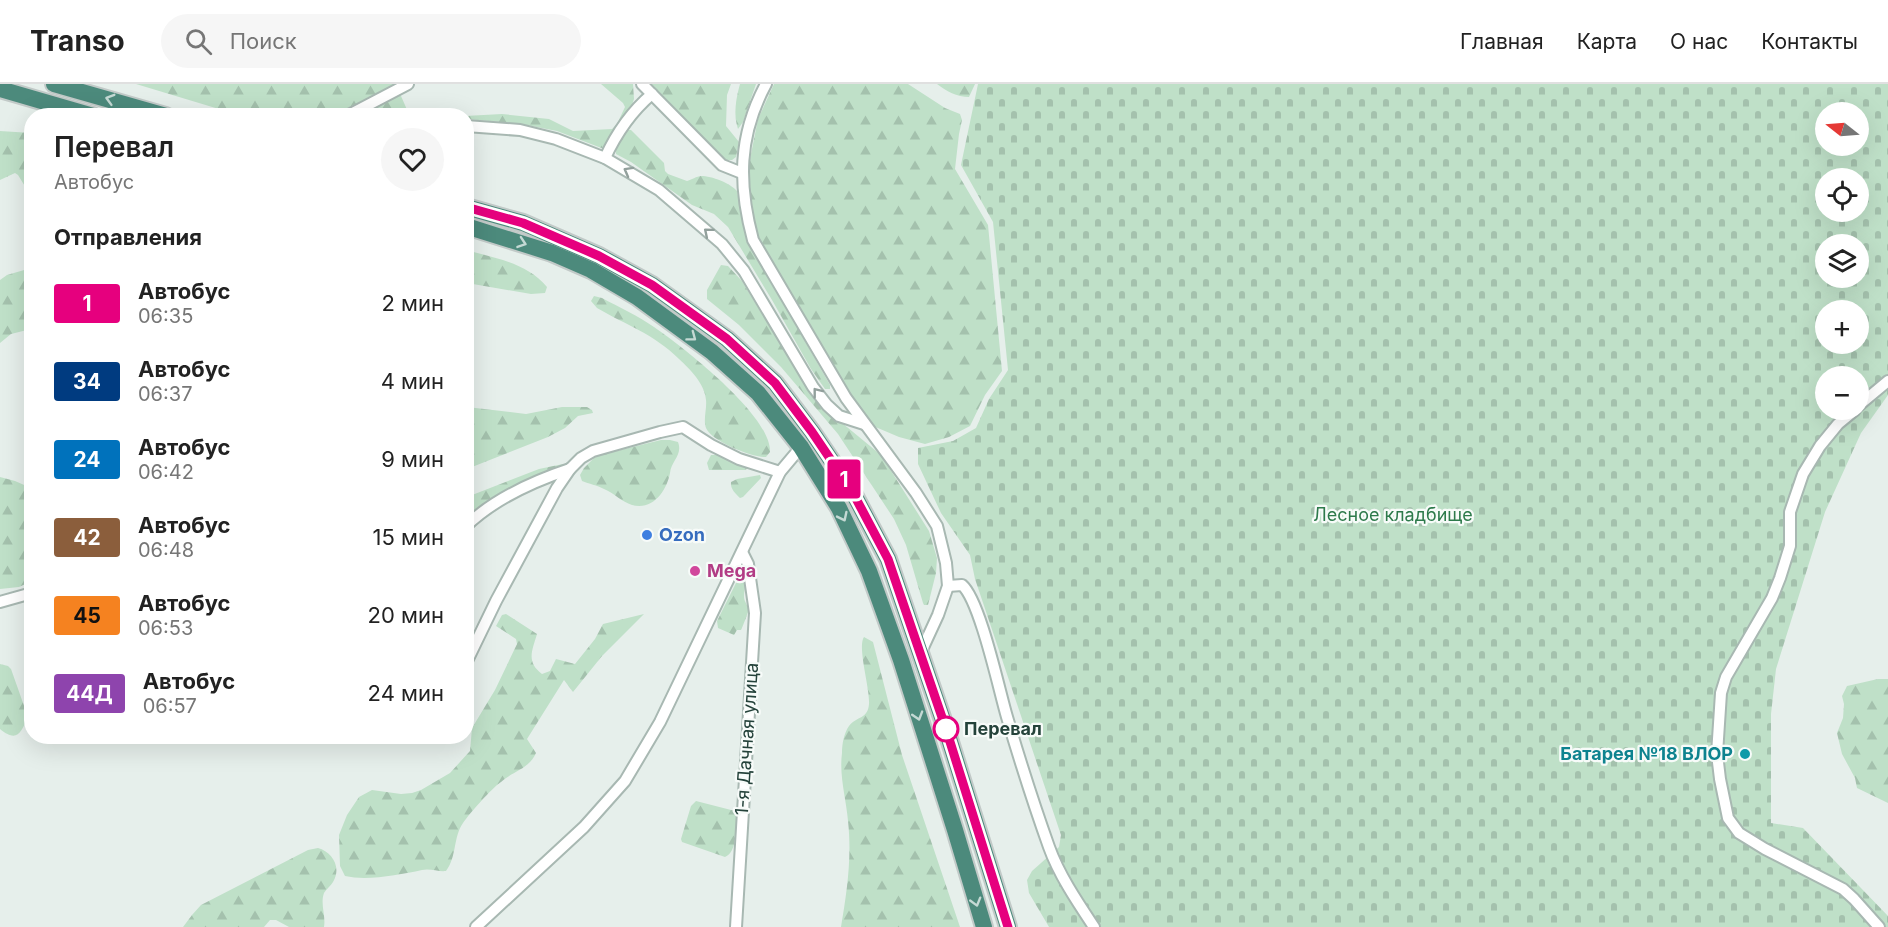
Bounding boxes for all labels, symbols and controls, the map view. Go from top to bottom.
search box [161,14,581,68]
text: Transo [30,24,125,58]
icon: search [182,25,215,58]
text: Поиск [230,28,297,54]
text: Главная [1460,29,1544,54]
text: Карта [1577,29,1637,54]
text: О нас [1670,29,1728,54]
text: Контакты [1761,29,1858,54]
one-way arrow [105,94,116,106]
north arrow [1815,102,1869,156]
map controls [1815,102,1869,420]
button: heart [381,128,444,191]
text: Перевал [54,130,174,164]
one-way arrow [624,167,634,178]
button: locate [1815,168,1869,222]
text: Автобус [54,170,134,194]
text: Отправления [54,224,202,250]
one-way arrow [704,229,715,240]
button: layers [1815,234,1869,288]
one-way arrow [517,236,527,249]
text: Автобус [138,278,231,304]
text: 2 мин [381,290,444,316]
text: 1 [82,291,92,316]
button: + [1815,300,1869,354]
text: 06:35 [138,304,193,328]
one-way arrow [685,330,696,341]
text: Автобус [138,356,231,382]
button: − [1815,366,1869,420]
text: 4 мин [381,368,444,394]
text: 34 [73,369,101,394]
text: 06:37 [138,382,192,406]
one-way arrow [814,388,825,399]
text: Автобус [138,434,231,460]
text: 9 мин [381,446,444,472]
text: 24 [73,447,101,472]
text: 06:42 [138,460,194,484]
line badge: 1 [824,460,864,498]
text: 1 [839,467,849,492]
park label: Лесное кладбище [1313,504,1473,525]
one-way arrow [836,510,848,521]
text: Автобус [138,512,231,538]
text: 15 мин [373,524,444,550]
place label: Ozon [659,524,705,545]
text: 42 [73,525,101,550]
marker: Ozon [640,528,654,542]
text: 06:48 [138,538,194,562]
place label: Mega [707,560,756,581]
marker: Mega [688,564,702,578]
text: Автобус [138,590,231,616]
text: 20 мин [368,602,444,628]
text: 45 [73,603,101,628]
text: 06:53 [138,616,193,640]
street label: 1-я Дачная улица [731,662,762,816]
text: Автобус [143,668,235,694]
text: 24 мин [368,680,444,706]
text: 44Д [66,681,113,706]
text: 06:57 [143,694,197,718]
one-way arrow [911,710,923,721]
marker: Перевал [933,716,959,742]
place label: Перевал [964,718,1042,739]
place label: Батарея №18 ВЛОР [1560,743,1733,764]
marker: Батарея №18 ВЛОР [1738,747,1752,761]
one-way arrow [969,896,981,907]

